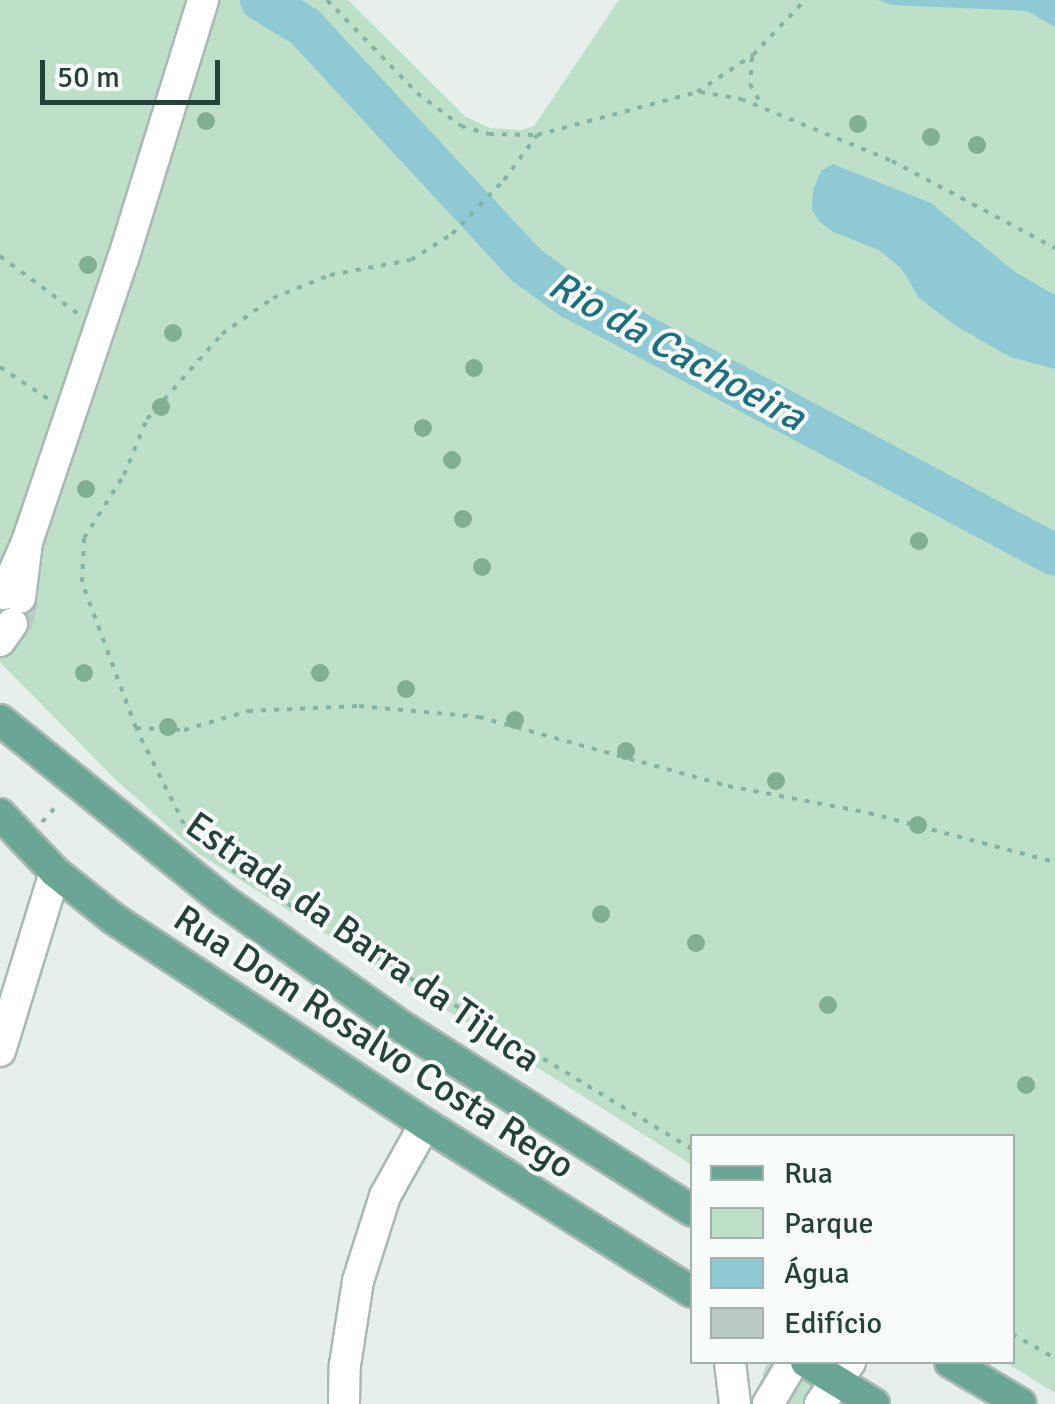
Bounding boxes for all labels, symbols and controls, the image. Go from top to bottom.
scale bar [45,40,225,102]
text: 50 m [57,59,120,96]
water label: Rio da Cachoeira [540,261,814,441]
street label: Estrada da Barra da Tijuca [177,802,549,1082]
street label: Rua Dom Rosalvo Costa Rego [165,895,583,1189]
legend [690,1134,1015,1364]
text: Rua [784,1155,833,1192]
text: Parque [784,1205,874,1242]
text: Água [784,1255,850,1292]
text: Edifício [784,1305,882,1342]

